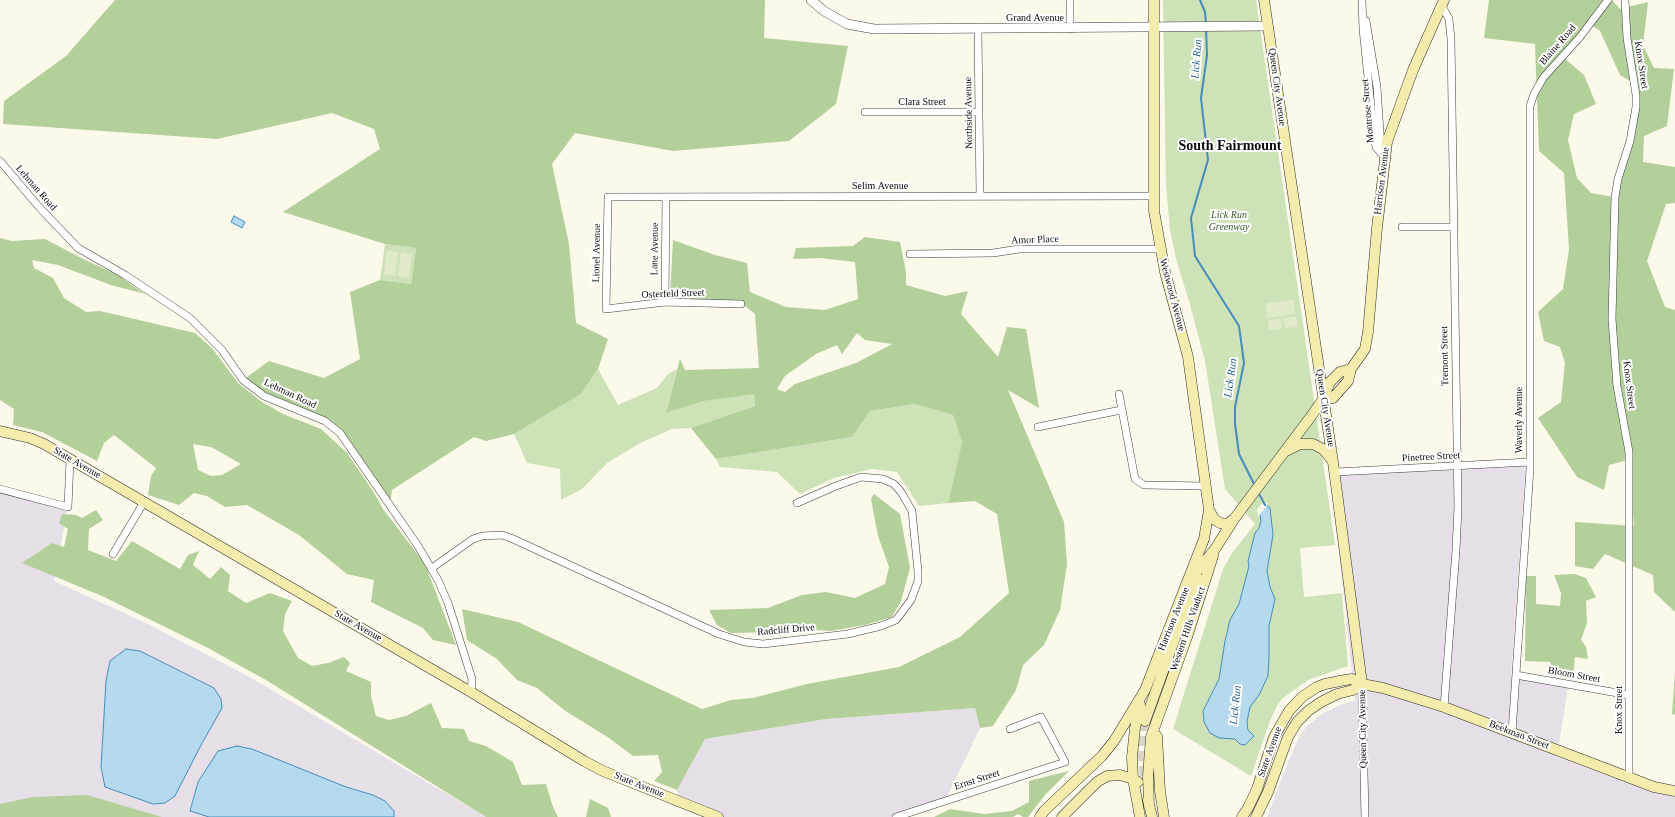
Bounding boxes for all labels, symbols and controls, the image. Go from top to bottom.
street label: Grand Avenue [1006,12,1064,24]
street label: Blaine Road [1537,22,1579,68]
water label: Lick Run [1189,39,1205,79]
street label: Knox Street [1631,40,1651,90]
street label: Queen City Avenue [1266,47,1288,127]
street label: Northside Avenue [962,77,976,149]
street label: Montrose Street [1359,79,1377,143]
street label: Clara Street [898,96,946,108]
district label: South Fairmount [1178,138,1282,154]
street label: Harrison Avenue [1372,147,1392,215]
street label: Lehman Road [13,163,59,213]
street label: Selim Avenue [852,180,908,192]
park label: Lick Run Greenway [1209,209,1249,232]
street label: Lane Avenue [649,222,661,276]
street label: Lionel Avenue [590,223,604,283]
street label: Amor Place [1011,233,1059,247]
street label: Westwood Avenue [1157,257,1187,333]
street label: Osterfeld Street [641,287,705,301]
street label: Tremont Street [1438,326,1452,386]
water label: Lick Run [1222,358,1240,398]
street label: Knox Street [1620,360,1638,410]
street label: Queen City Avenue [1313,368,1337,448]
street label: Lehman Road [262,377,318,411]
street label: Waverly Avenue [1513,387,1525,453]
street label: State Avenue [51,445,103,481]
street label: Pinetree Street [1401,449,1461,465]
street label: Harrison Avenue [1156,585,1192,653]
street label: Western Hills Viaduct [1168,585,1208,673]
street label: State Avenue [332,608,384,644]
street label: Radcliff Drive [757,622,815,638]
street label: Bloom Street [1547,664,1601,686]
water label: Lick Run [1227,685,1245,725]
street label: Knox Street [1613,686,1625,734]
street label: Queen City Avenue [1356,690,1370,768]
street label: Beekman Street [1487,718,1551,752]
street label: State Avenue [1255,725,1285,779]
street label: Ernst Street [953,767,1001,793]
street label: State Avenue [612,770,666,800]

